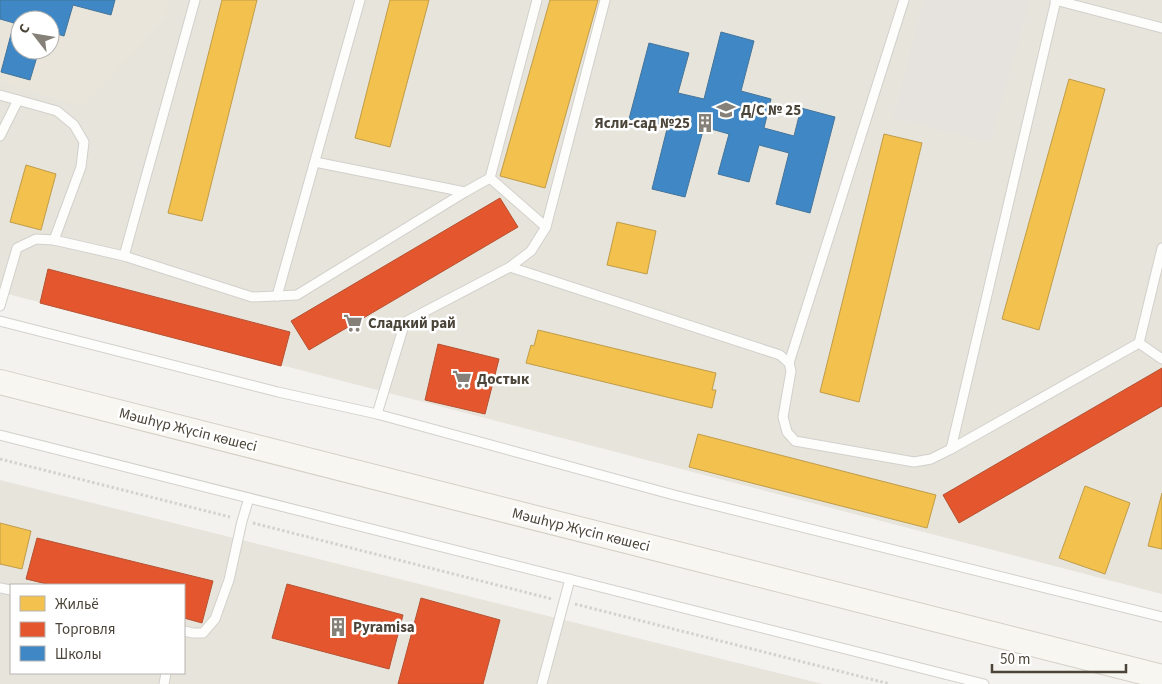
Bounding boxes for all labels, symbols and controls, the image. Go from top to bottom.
north arrow [10,10,60,60]
text: С [14,20,35,37]
school or university icon: Д/С № 25 [715,99,737,121]
place label: Д/С № 25 [741,100,801,121]
building icon: Ясли-сад №25 [694,112,716,134]
place label: Ясли-сад №25 [595,113,690,134]
supermarket icon: Сладкий рай [342,312,364,334]
place label: Сладкий рай [368,313,456,334]
supermarket icon: Достык [451,368,473,390]
place label: Достык [477,369,530,390]
street label: Мәшһүр Жүсіп көшесі [117,403,259,457]
street label: Мәшһүр Жүсіп көшесі [510,503,652,557]
legend [10,584,185,674]
text: Жильё [55,594,99,615]
building icon: Pyramisa [327,616,349,638]
place label: Pyramisa [353,617,415,638]
text: Торговля [55,619,115,640]
scale bar [992,642,1126,674]
text: Школы [55,644,102,665]
text: 50 m [1000,649,1030,670]

